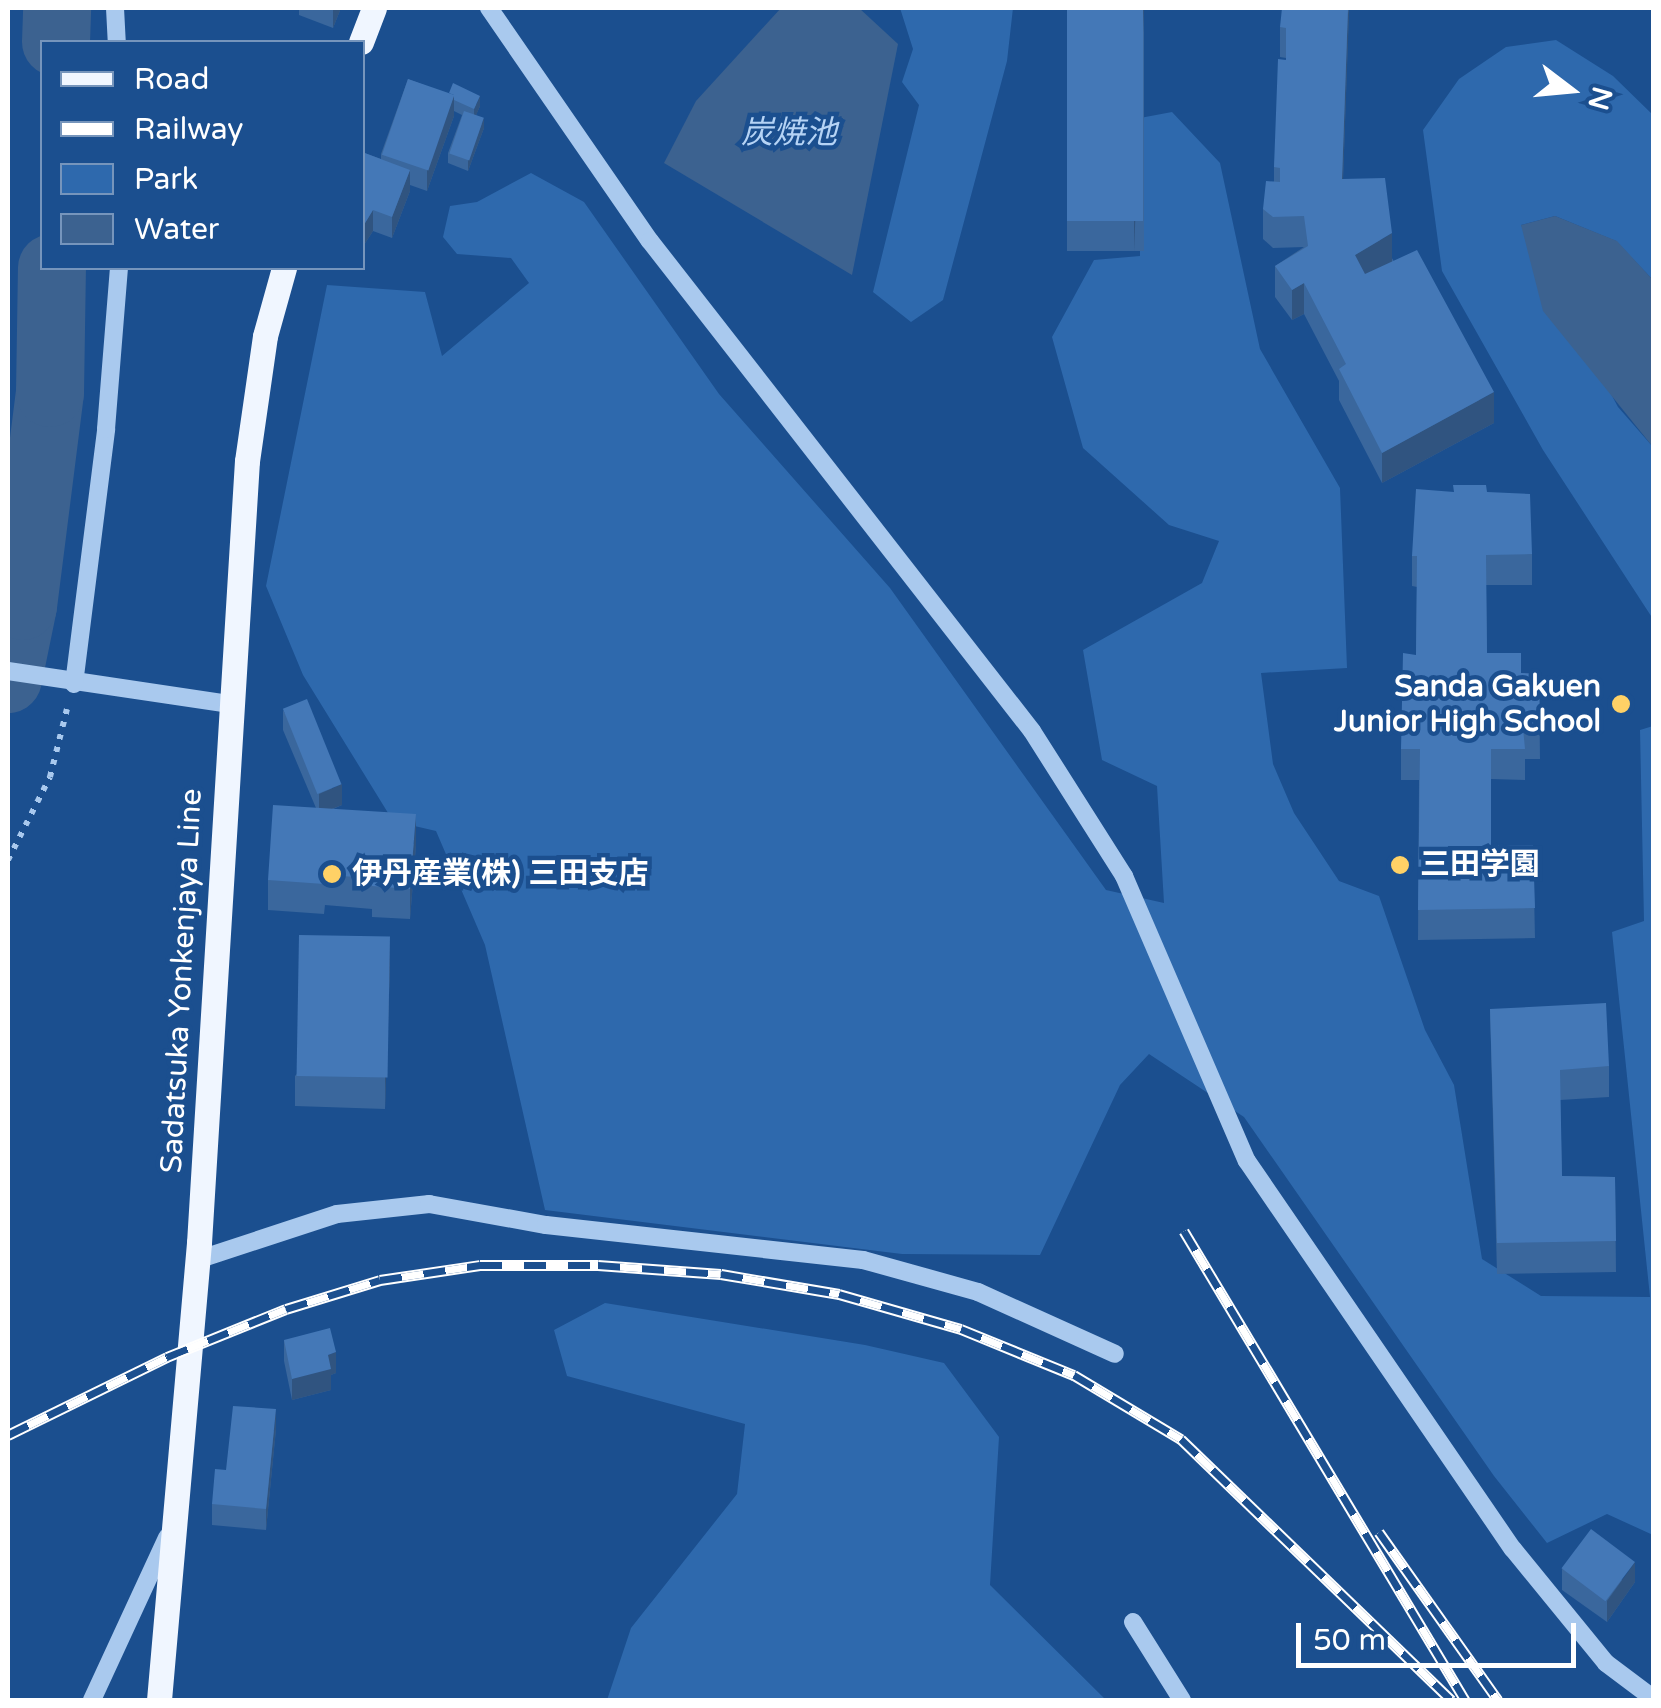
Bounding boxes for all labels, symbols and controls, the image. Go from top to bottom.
legend [40,40,365,270]
north arrow [1521,40,1621,140]
text: Road [134,61,209,98]
text: N [1580,83,1619,114]
text: Railway [134,111,243,148]
water label: 炭焼池 [741,114,837,152]
text: Park [134,161,198,198]
text: Water [134,211,219,248]
place label: Sanda Gakuen Junior High School [1334,669,1601,740]
marker: Sanda Gakuen Junior High School [1610,693,1632,715]
street label: Sadatsuka Yonkenjaya Line [154,788,210,1174]
place label: 三田学園 [1420,847,1540,883]
marker: 三田学園 [1389,854,1411,876]
place label: 伊丹産業(株) 三田支店 [352,856,649,892]
marker: 伊丹産業(株) 三田支店 [321,863,343,885]
scale bar [1301,1603,1581,1665]
text: 50 m [1313,1622,1386,1659]

